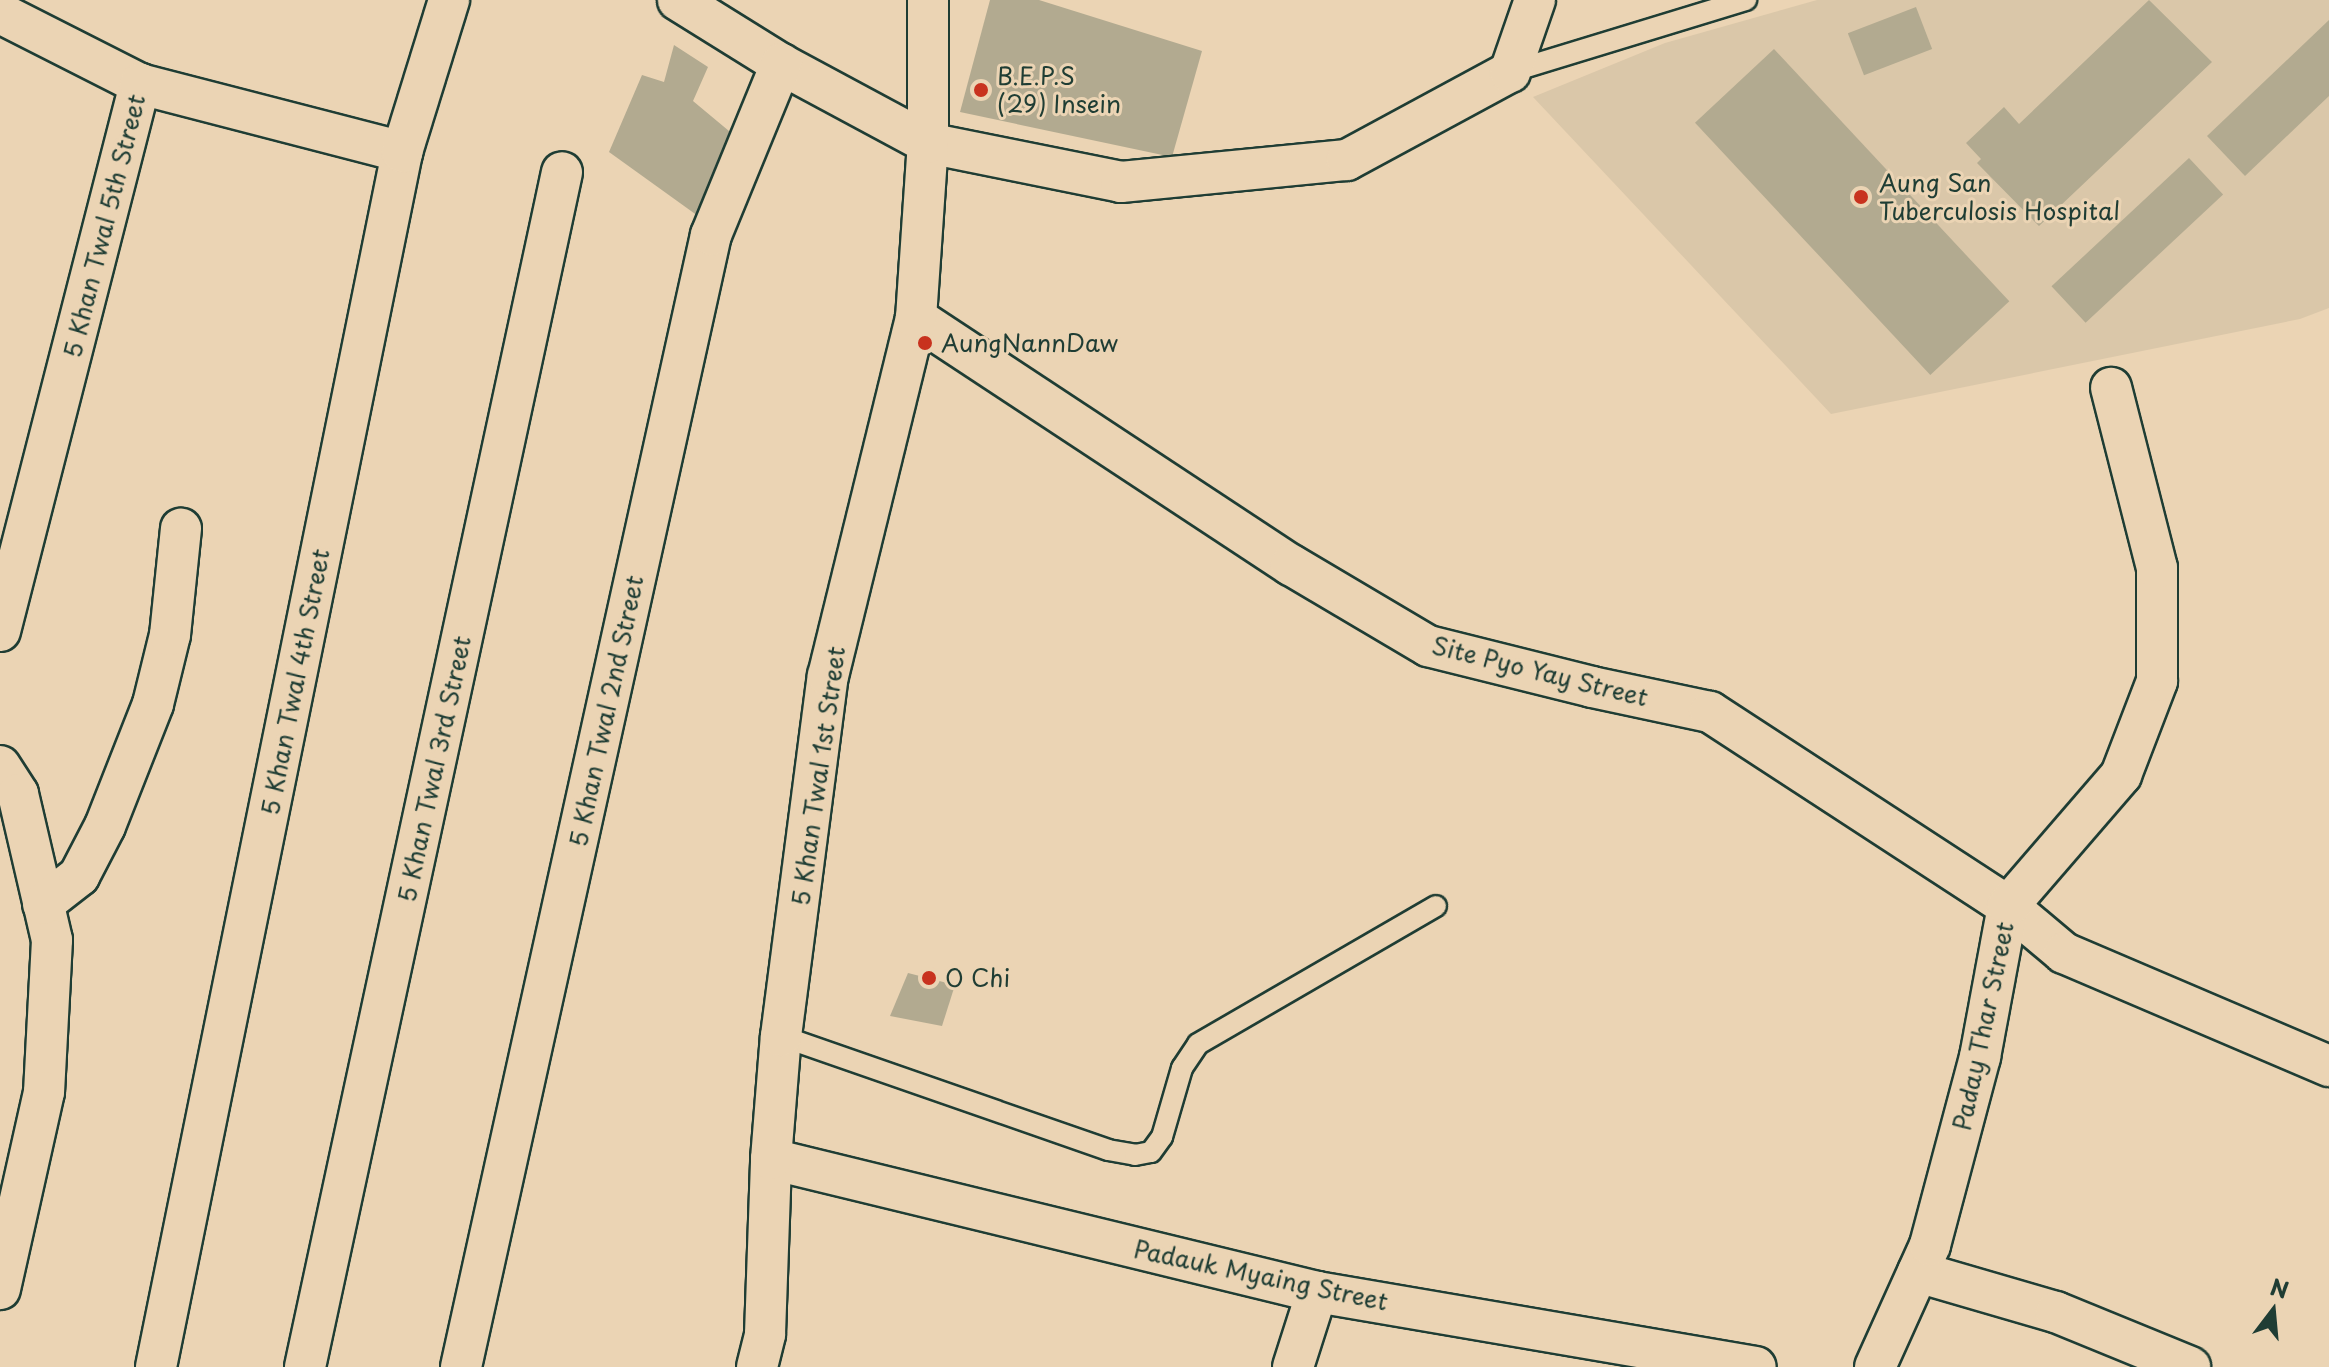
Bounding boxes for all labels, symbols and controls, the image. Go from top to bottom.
place label: B.E.P.S (29) Insein [997,62,1122,118]
marker: B.E.P.S (29) Insein [972,81,990,99]
street label: 5 Khan Twal 5th Street [57,91,151,361]
place label: Aung San Tuberculosis Hospital [1879,169,2121,225]
marker: Aung San Tuberculosis Hospital [1850,186,1872,208]
place label: AungNannDaw [941,329,1118,357]
marker: AungNannDaw [916,334,934,352]
street label: 5 Khan Twal 4th Street [255,546,335,818]
street label: 5 Khan Twal 2nd Street [563,572,649,850]
street label: Site Pyo Yay Street [1428,630,1652,712]
street label: 5 Khan Twal 3rd Street [392,633,476,905]
street label: 5 Khan Twal 1st Street [785,643,851,909]
street label: Paday Thar Street [1947,919,2019,1133]
place label: O Chi [945,964,1011,992]
marker: O Chi [920,969,938,987]
street label: Padauk Myaing Street [1131,1234,1391,1316]
text: N [2267,1269,2293,1306]
north arrow [2233,1271,2313,1351]

